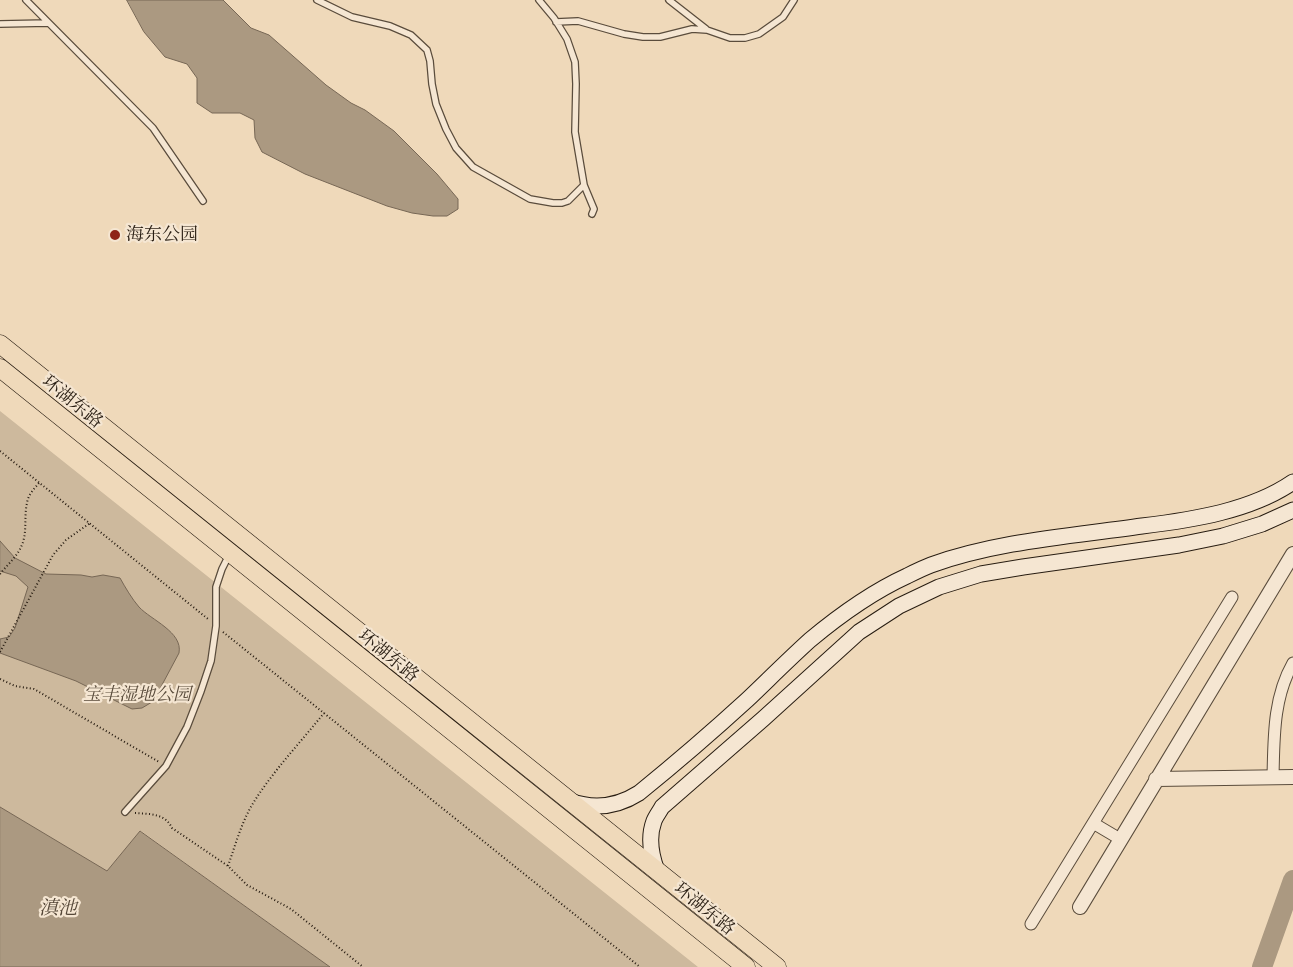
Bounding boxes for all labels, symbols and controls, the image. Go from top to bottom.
place label: 海东公园 [126,224,198,246]
marker: 海东公园 [108,228,122,242]
street label: 环湖东路 [37,371,107,433]
street label: 环湖东路 [353,625,423,687]
park label: 宝丰湿地公园 [83,684,191,706]
street label: 环湖东路 [669,878,739,940]
water label: 滇池 [39,898,77,920]

